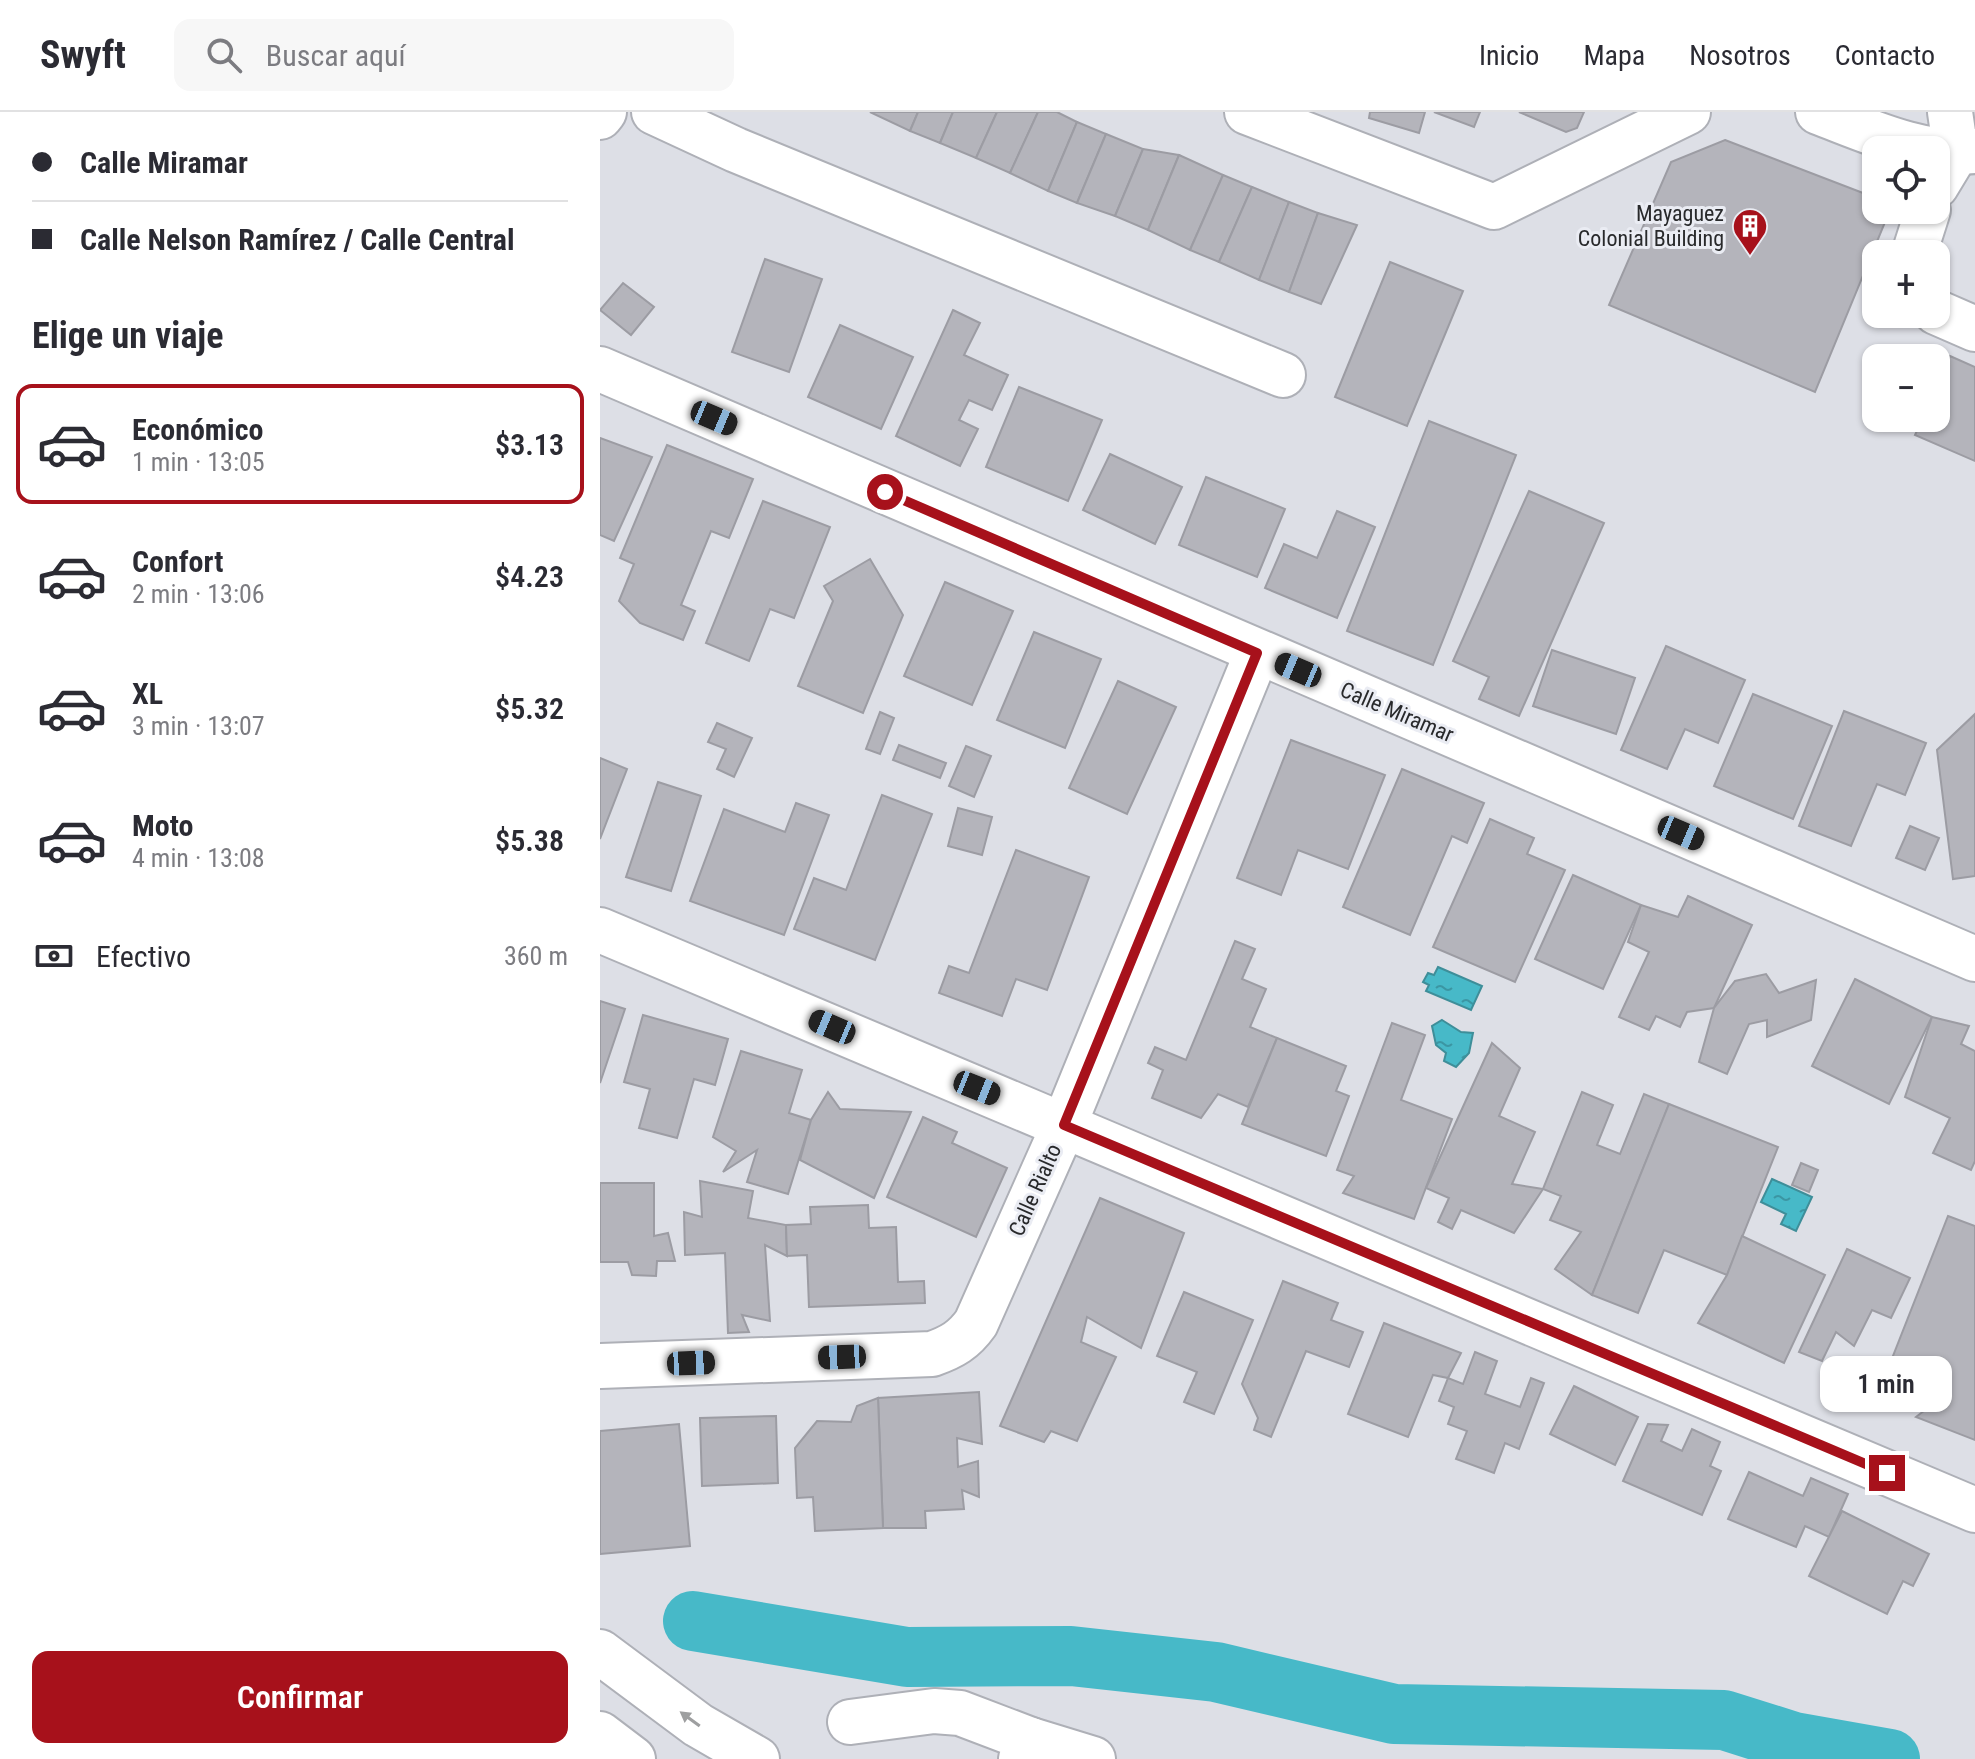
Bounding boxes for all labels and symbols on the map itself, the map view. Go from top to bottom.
place label: Mayaguez Colonial Building [1578,201,1724,251]
building icon: Mayaguez Colonial Building [1731,207,1769,257]
car [687,398,741,438]
route start [867,474,903,510]
car [1271,650,1325,690]
street label: Calle Miramar [1337,677,1458,747]
car [1654,813,1708,853]
car [805,1007,859,1047]
car [950,1068,1004,1108]
street label: Calle Rialto [1004,1140,1066,1240]
car [818,1344,866,1370]
car [667,1350,715,1376]
callout: 1 min [1821,1357,1953,1413]
route end [1869,1455,1905,1491]
one-way arrow [680,1712,700,1728]

